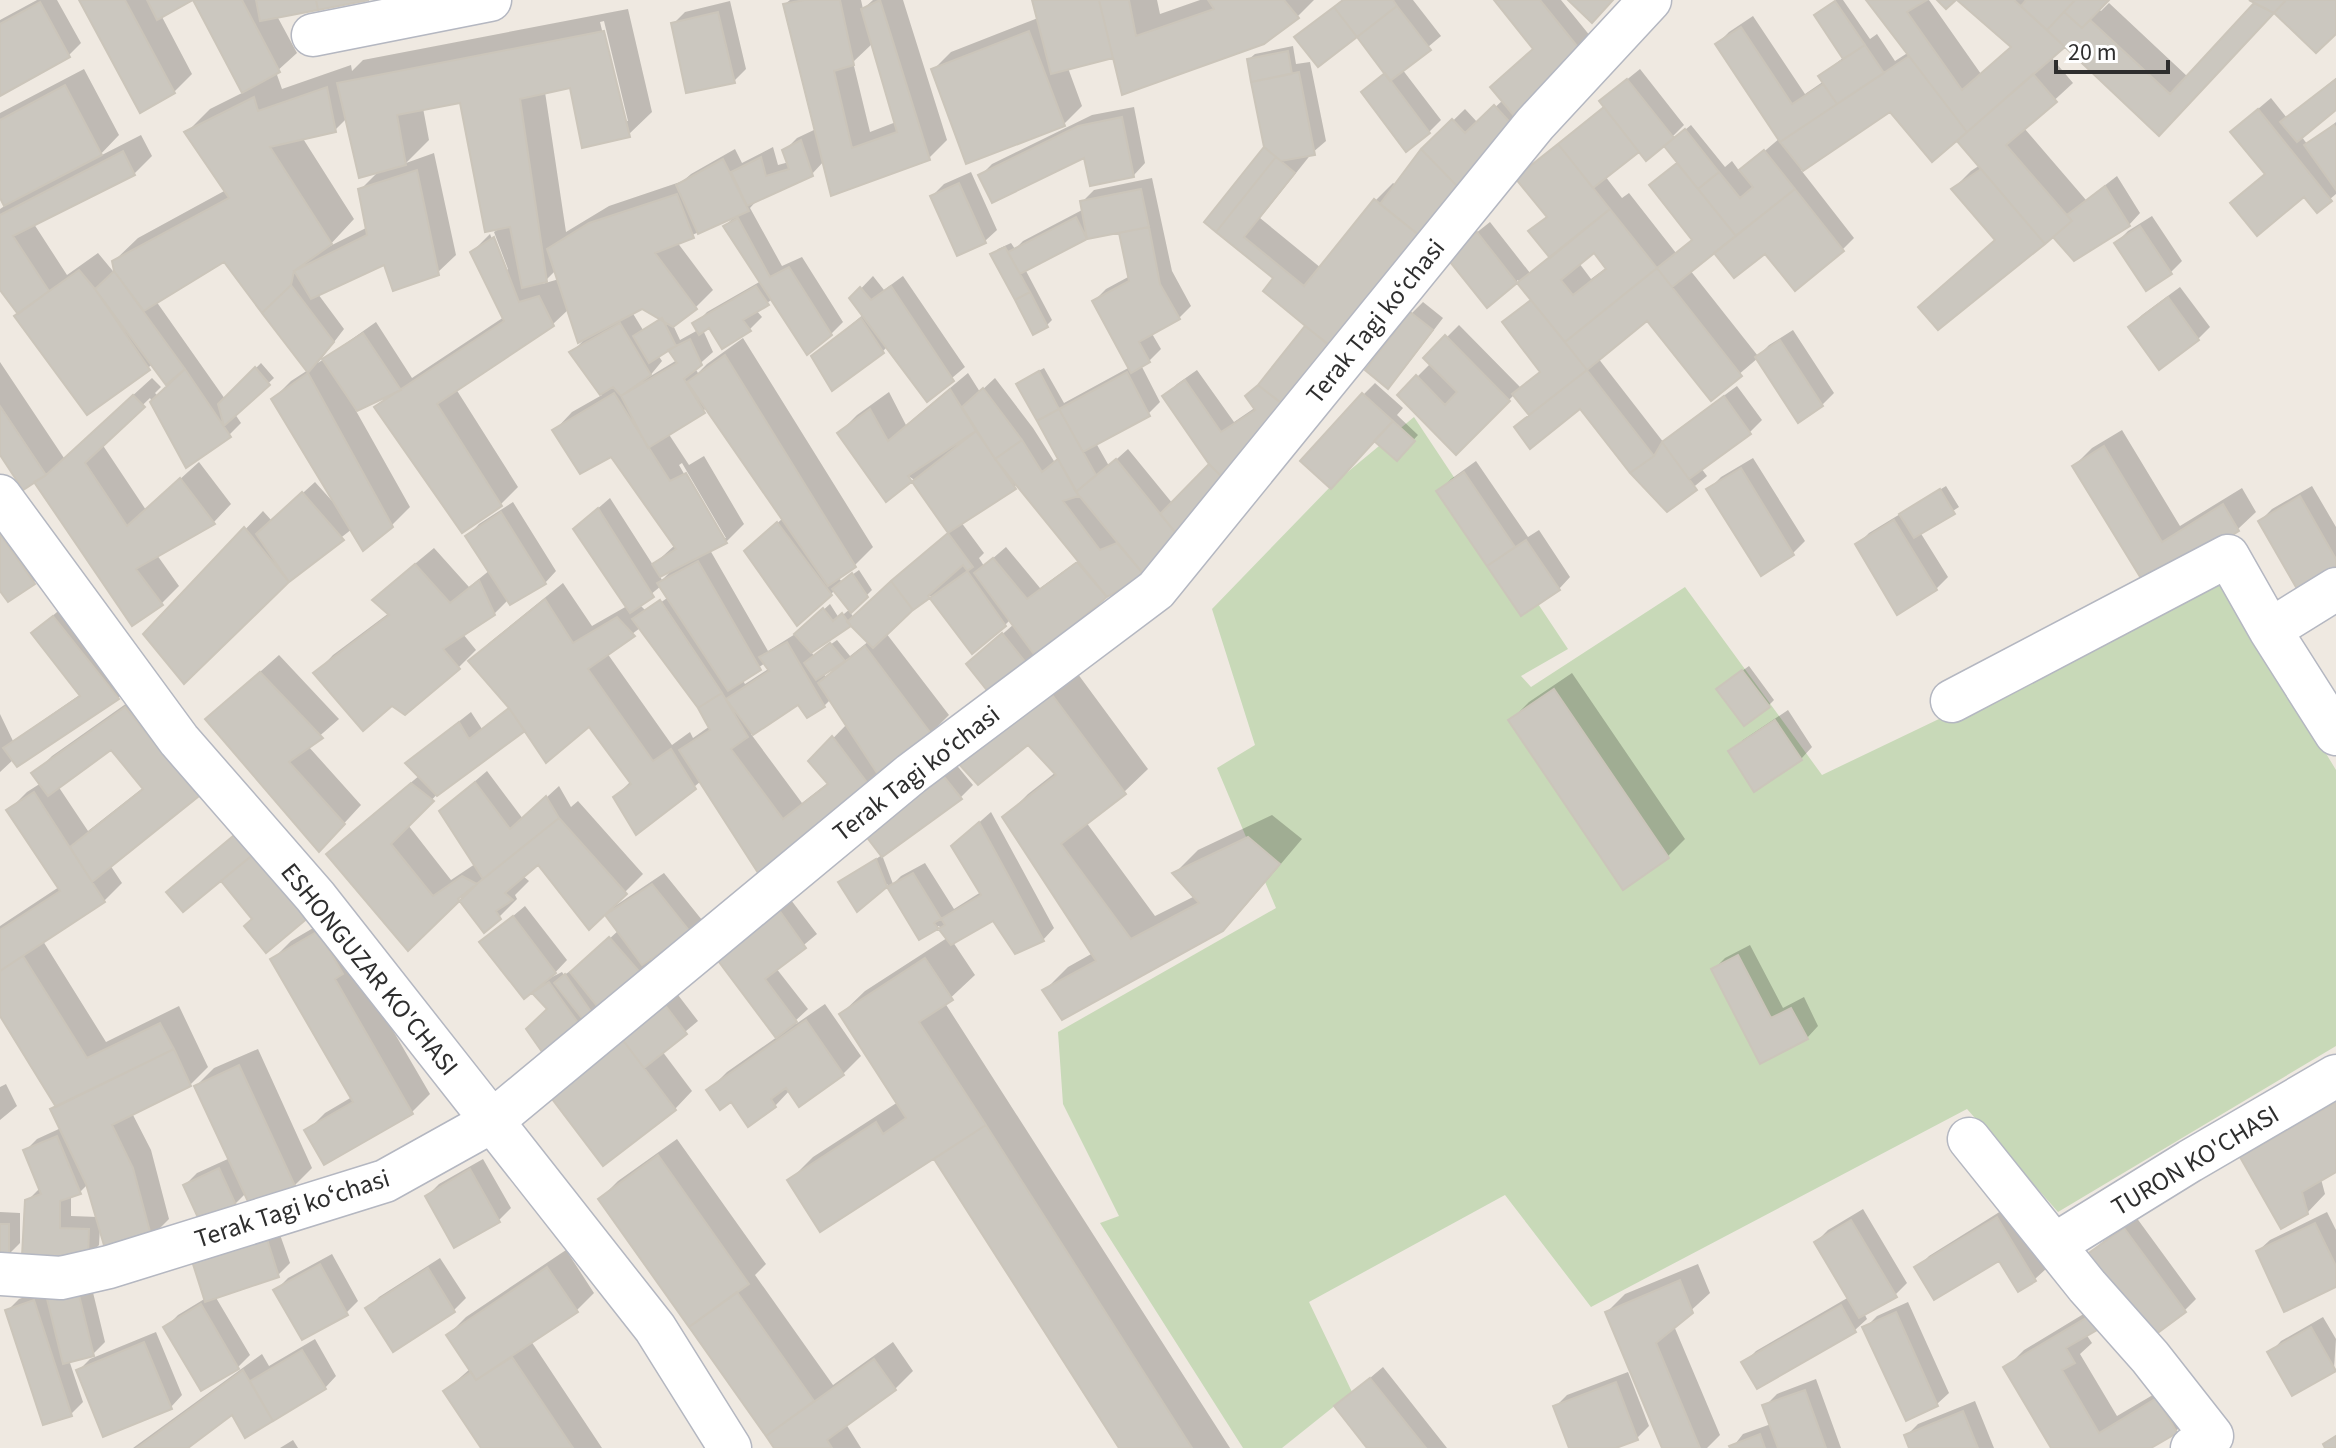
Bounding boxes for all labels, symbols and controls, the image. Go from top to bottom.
scale bar [2056,24,2168,74]
text: 20 m [2068,35,2117,70]
street label: Terak Tagi koʻchasi [1297,231,1454,412]
street label: Terak Tagi koʻchasi [825,696,1008,850]
street label: ESHONGUZAR KO'CHASI [272,855,467,1084]
street label: TURON KO'CHASI [2104,1096,2286,1225]
street label: Terak Tagi koʻchasi [190,1160,394,1257]

